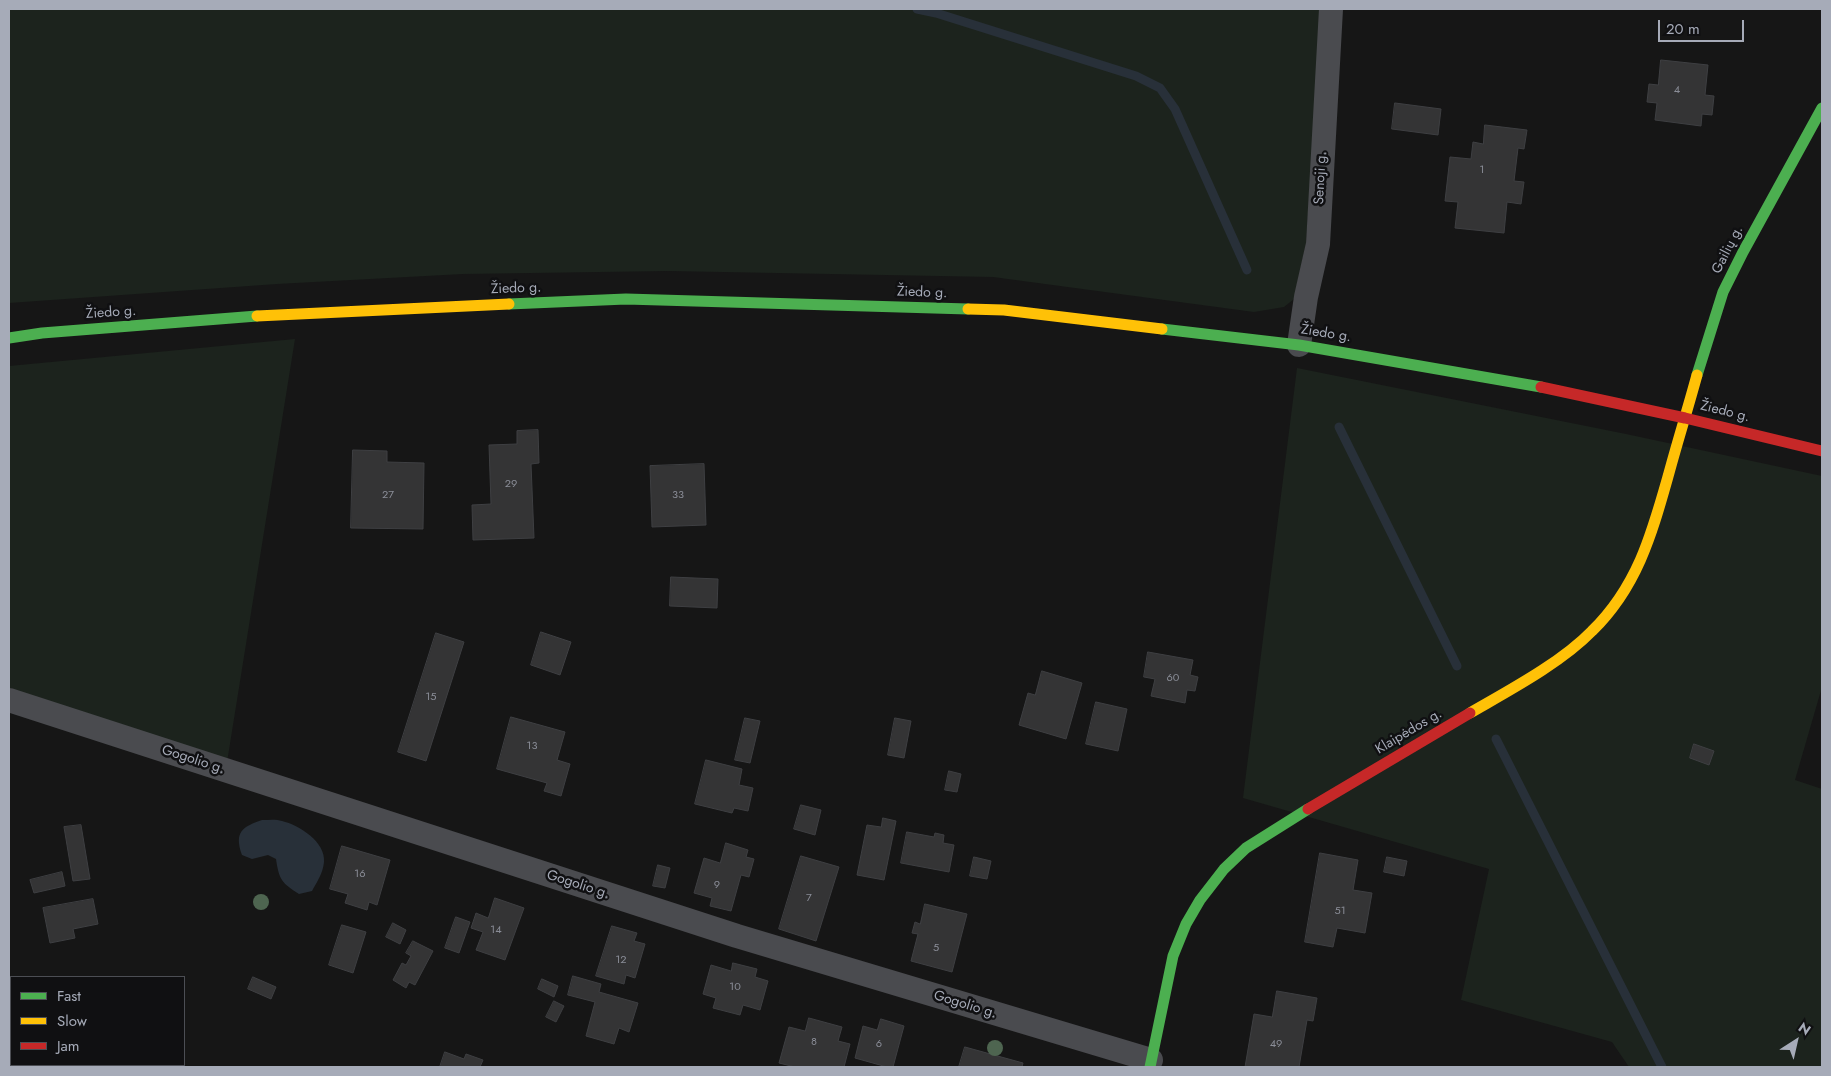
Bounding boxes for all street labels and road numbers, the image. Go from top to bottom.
street label: Senoji g. [1311,151,1331,205]
street label: Gailių g. [1709,223,1747,277]
street label: Žiedo g. [490,280,542,298]
street label: Žiedo g. [896,284,948,302]
street label: Žiedo g. [85,303,137,323]
street label: Žiedo g. [1300,322,1352,346]
street label: Žiedo g. [1698,398,1752,426]
street label: Klaipėdos g. [1373,706,1445,758]
street label: Gogolio g. [159,742,227,778]
street label: Gogolio g. [544,867,612,903]
street label: Gogolio g. [931,987,999,1023]

